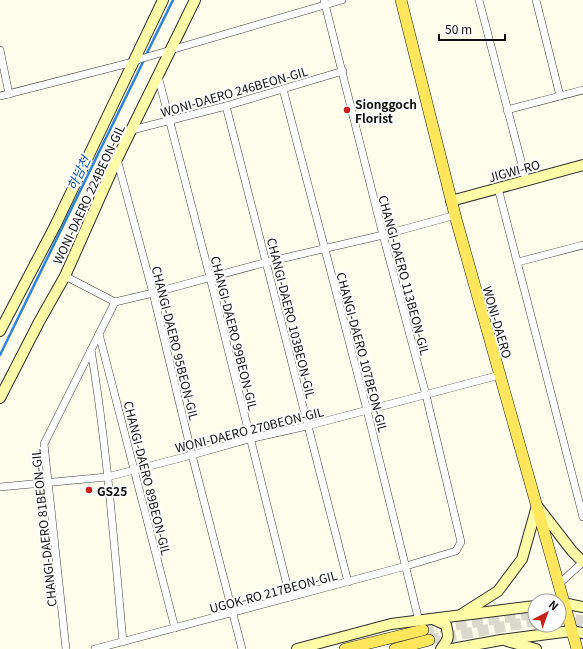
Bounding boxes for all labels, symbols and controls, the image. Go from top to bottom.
scale bar [439,16,505,42]
text: 50 m [445,20,472,37]
street label: WONI-DAERO 246BEON-GIL [158,62,310,120]
place label: Sionggoch Florist [355,95,417,126]
marker: Sionggoch Florist [342,105,352,115]
street label: WONI-DAERO 224BEON-GIL [48,121,128,267]
water label: 하남천 [62,152,95,193]
street label: JIGWI-RO [486,155,542,185]
street label: CHANGI-DAERO 113BEON-GIL [375,193,435,357]
street label: CHANGI-DAERO 103BEON-GIL [264,236,320,401]
street label: CHANGI-DAERO 99BEON-GIL [208,254,263,412]
street label: CHANGI-DAERO 95BEON-GIL [149,264,204,422]
street label: CHANGI-DAERO 107BEON-GIL [333,270,393,434]
street label: WONI-DAERO [480,284,516,360]
street label: CHANGI-DAERO 89BEON-GIL [121,399,176,557]
street label: WONI-DAERO 270BEON-GIL [173,402,325,456]
street label: CHANGI-DAERO 81BEON-GIL [26,448,60,608]
place label: GS25 [97,482,127,499]
marker: GS25 [84,485,94,495]
street label: UGOK-RO 217BEON-GIL [207,566,339,616]
north arrow [527,593,567,633]
text: N [546,596,563,613]

